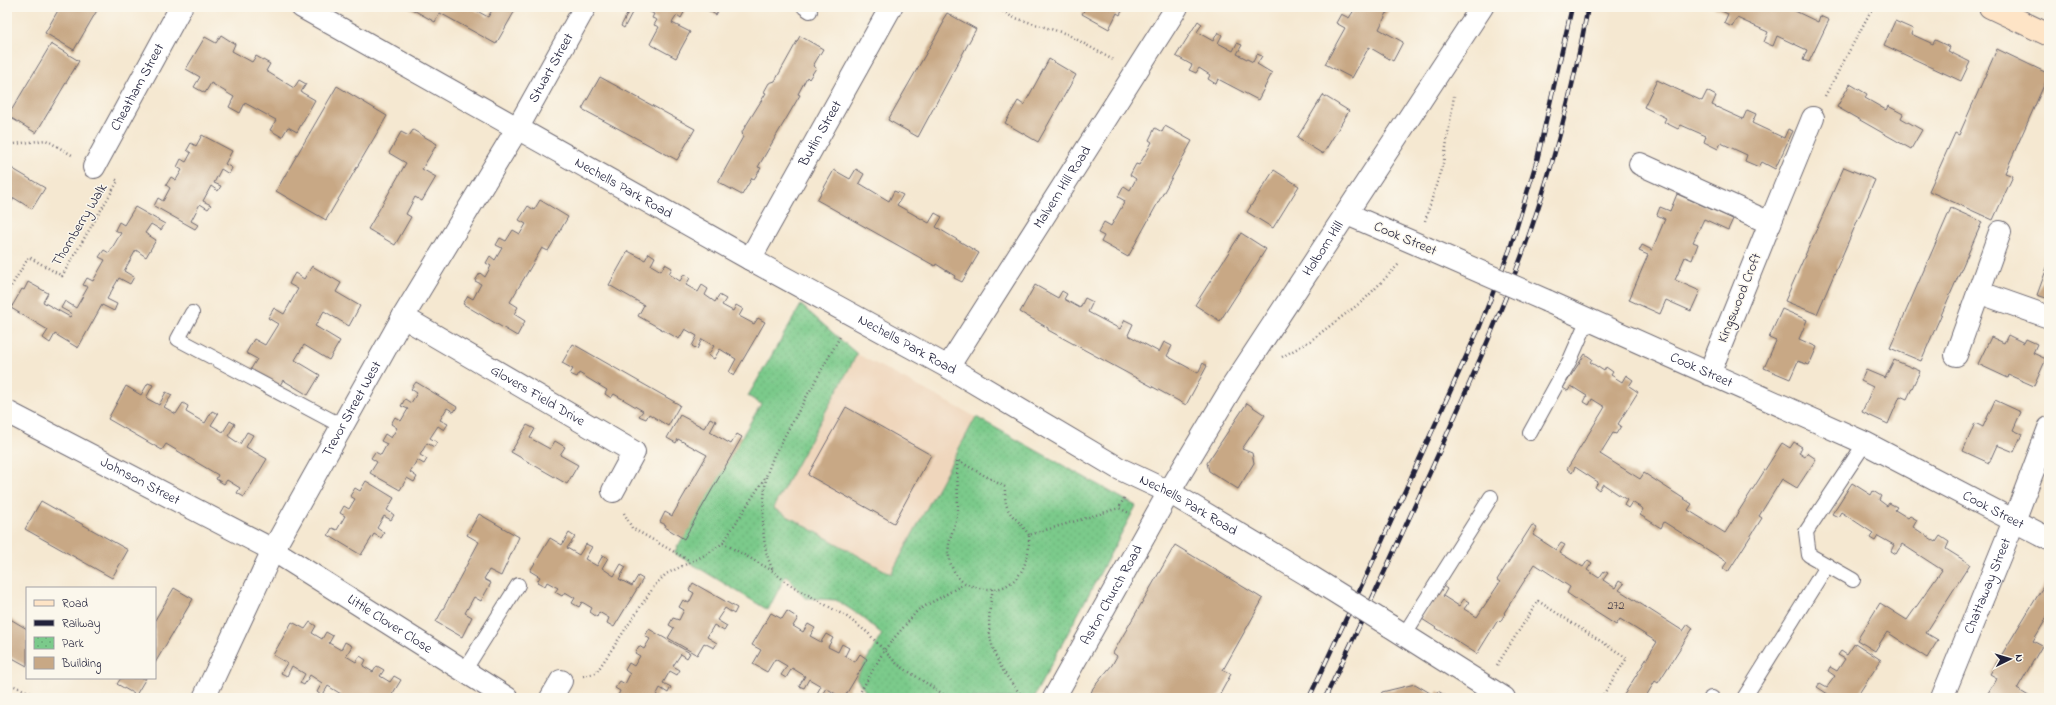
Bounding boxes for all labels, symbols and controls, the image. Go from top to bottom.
street label: Stuart Street [523,29,579,107]
street label: Cheatham Street [105,39,170,135]
street label: Butlin Street [793,96,847,171]
street label: Malvern Hill Road [1028,142,1097,233]
street label: Nechells Park Road [571,152,677,224]
street label: Thornberry Walk [47,179,114,271]
street label: Cook Street [1370,216,1440,262]
street label: Holborn Hill [1297,217,1349,280]
street label: Kingswood Croft [1713,250,1768,346]
street label: Nechells Park Road [854,309,961,380]
street label: Cook Street [1667,347,1736,393]
street label: Trevor Street West [317,357,387,461]
street label: Glovers Field Drive [486,360,590,432]
street label: Johnson Street [96,452,184,511]
street label: Nechells Park Road [1136,469,1242,541]
street label: Cook Street [1959,485,2028,535]
street label: Chattaway Street [1959,534,2017,637]
street label: Aston Church Road [1075,541,1148,649]
legend [26,587,156,679]
street label: Little Clover Close [343,589,437,659]
text: Road [62,595,88,613]
house number: 272 [1608,597,1624,615]
text: Railway [62,615,101,634]
text: Park [62,635,84,653]
north arrow [1990,639,2030,679]
text: N [2011,654,2027,663]
text: Building [61,655,101,674]

